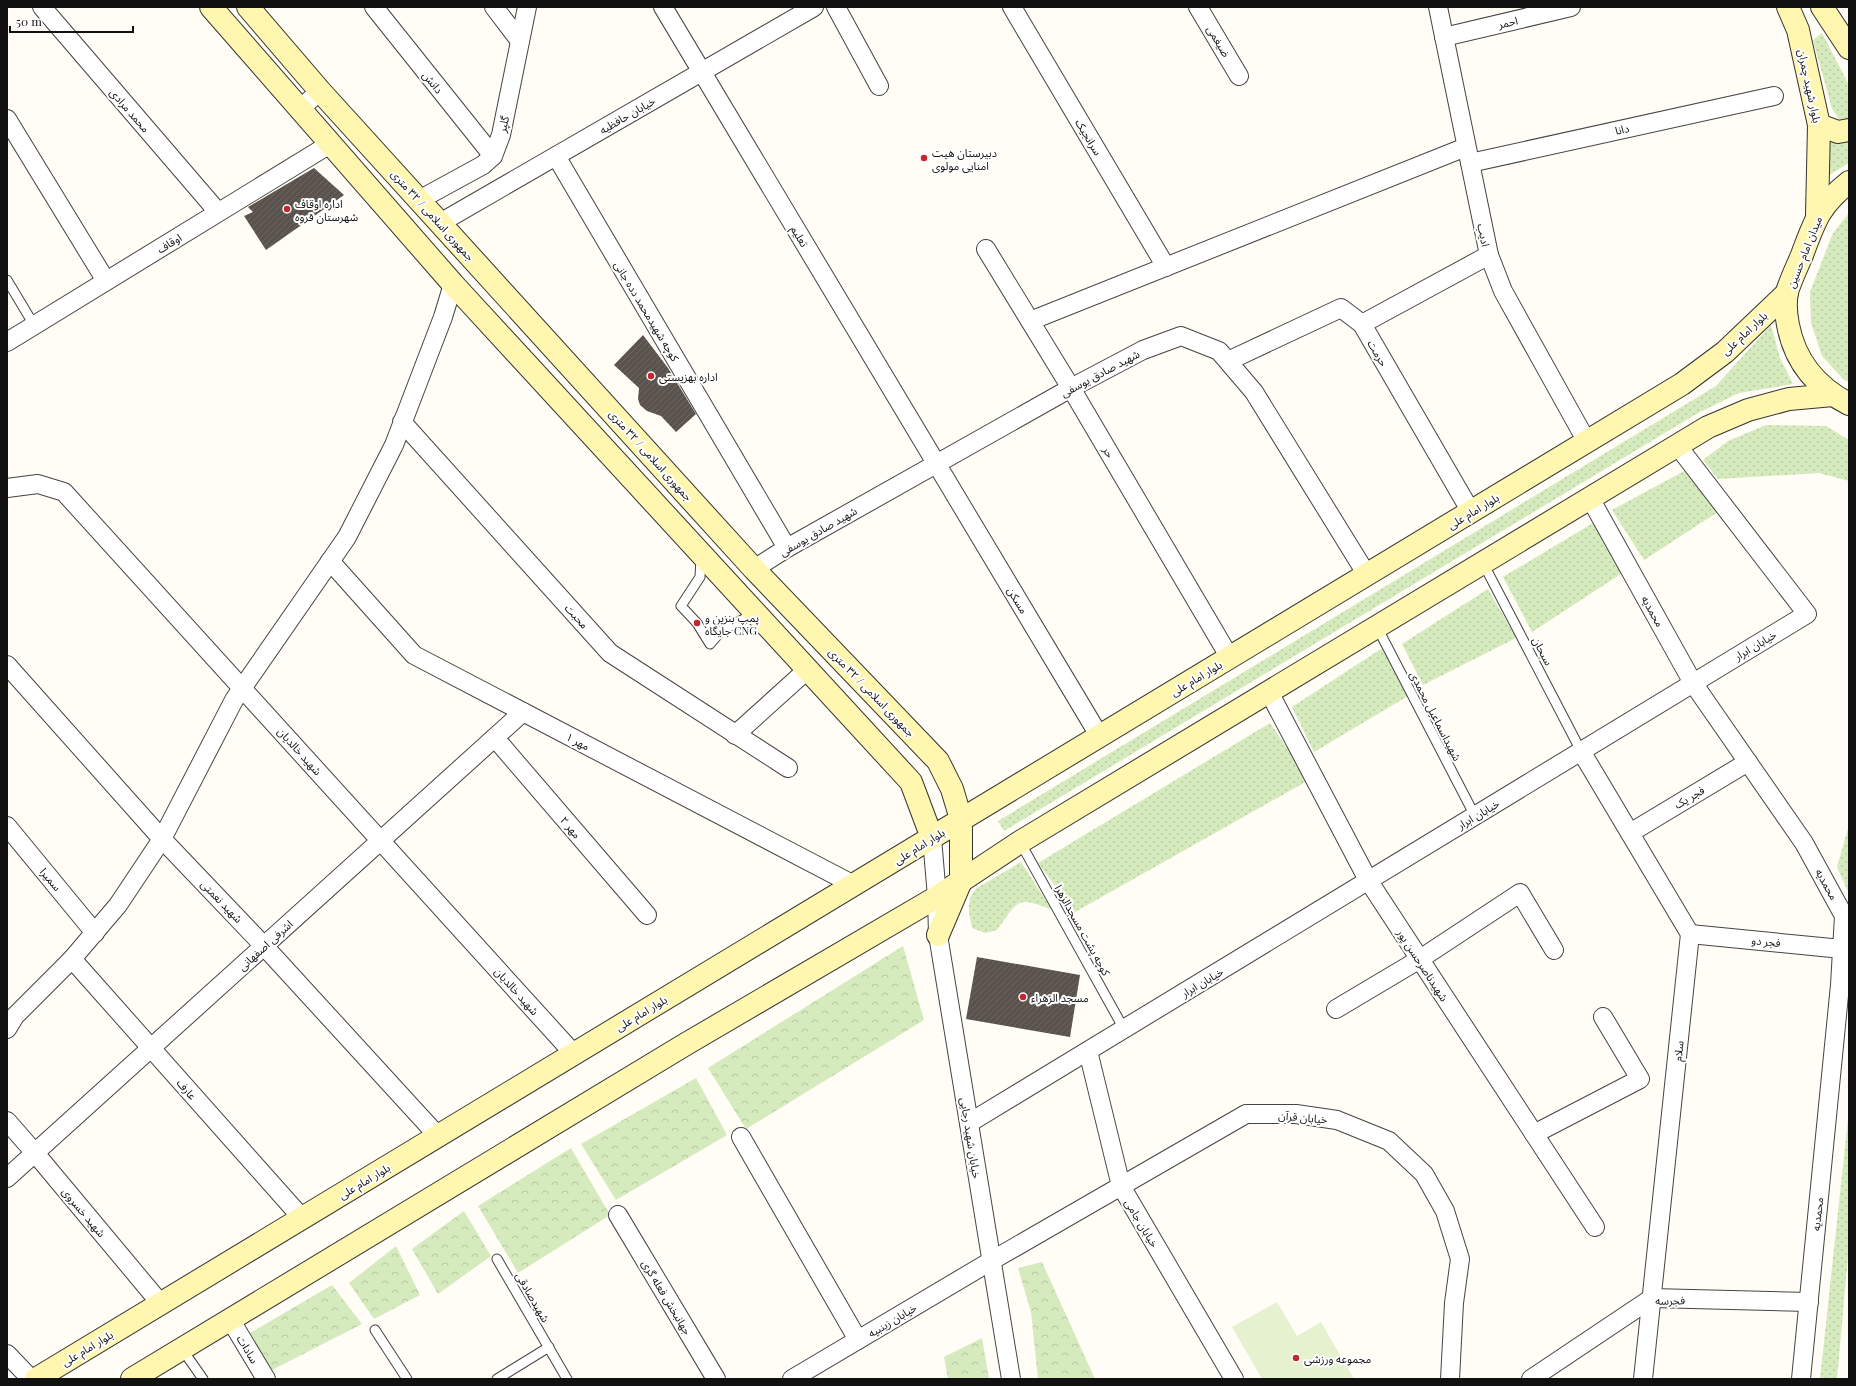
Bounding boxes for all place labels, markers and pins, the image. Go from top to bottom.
place label: دبیرستان هیت امنایی مولوی [932,145,997,173]
marker: دبیرستان هیت امنایی مولوی [919,153,929,163]
place label: اداره اوقاف شهرستان قروه [295,196,358,224]
marker: اداره اوقاف شهرستان قروه [282,204,292,214]
place label: اداره بهزیستی [659,369,718,384]
marker: اداره بهزیستی [646,371,656,381]
place label: پمپ بنزین و جایگاه CNG [705,610,759,638]
marker: پمپ بنزین و جایگاه CNG [692,618,702,628]
place label: مسجد الزهراء [1031,990,1089,1005]
marker: مسجد الزهراء [1018,992,1028,1002]
place label: مجموعه ورزشی [1304,1351,1372,1366]
marker: مجموعه ورزشی [1291,1353,1301,1363]

